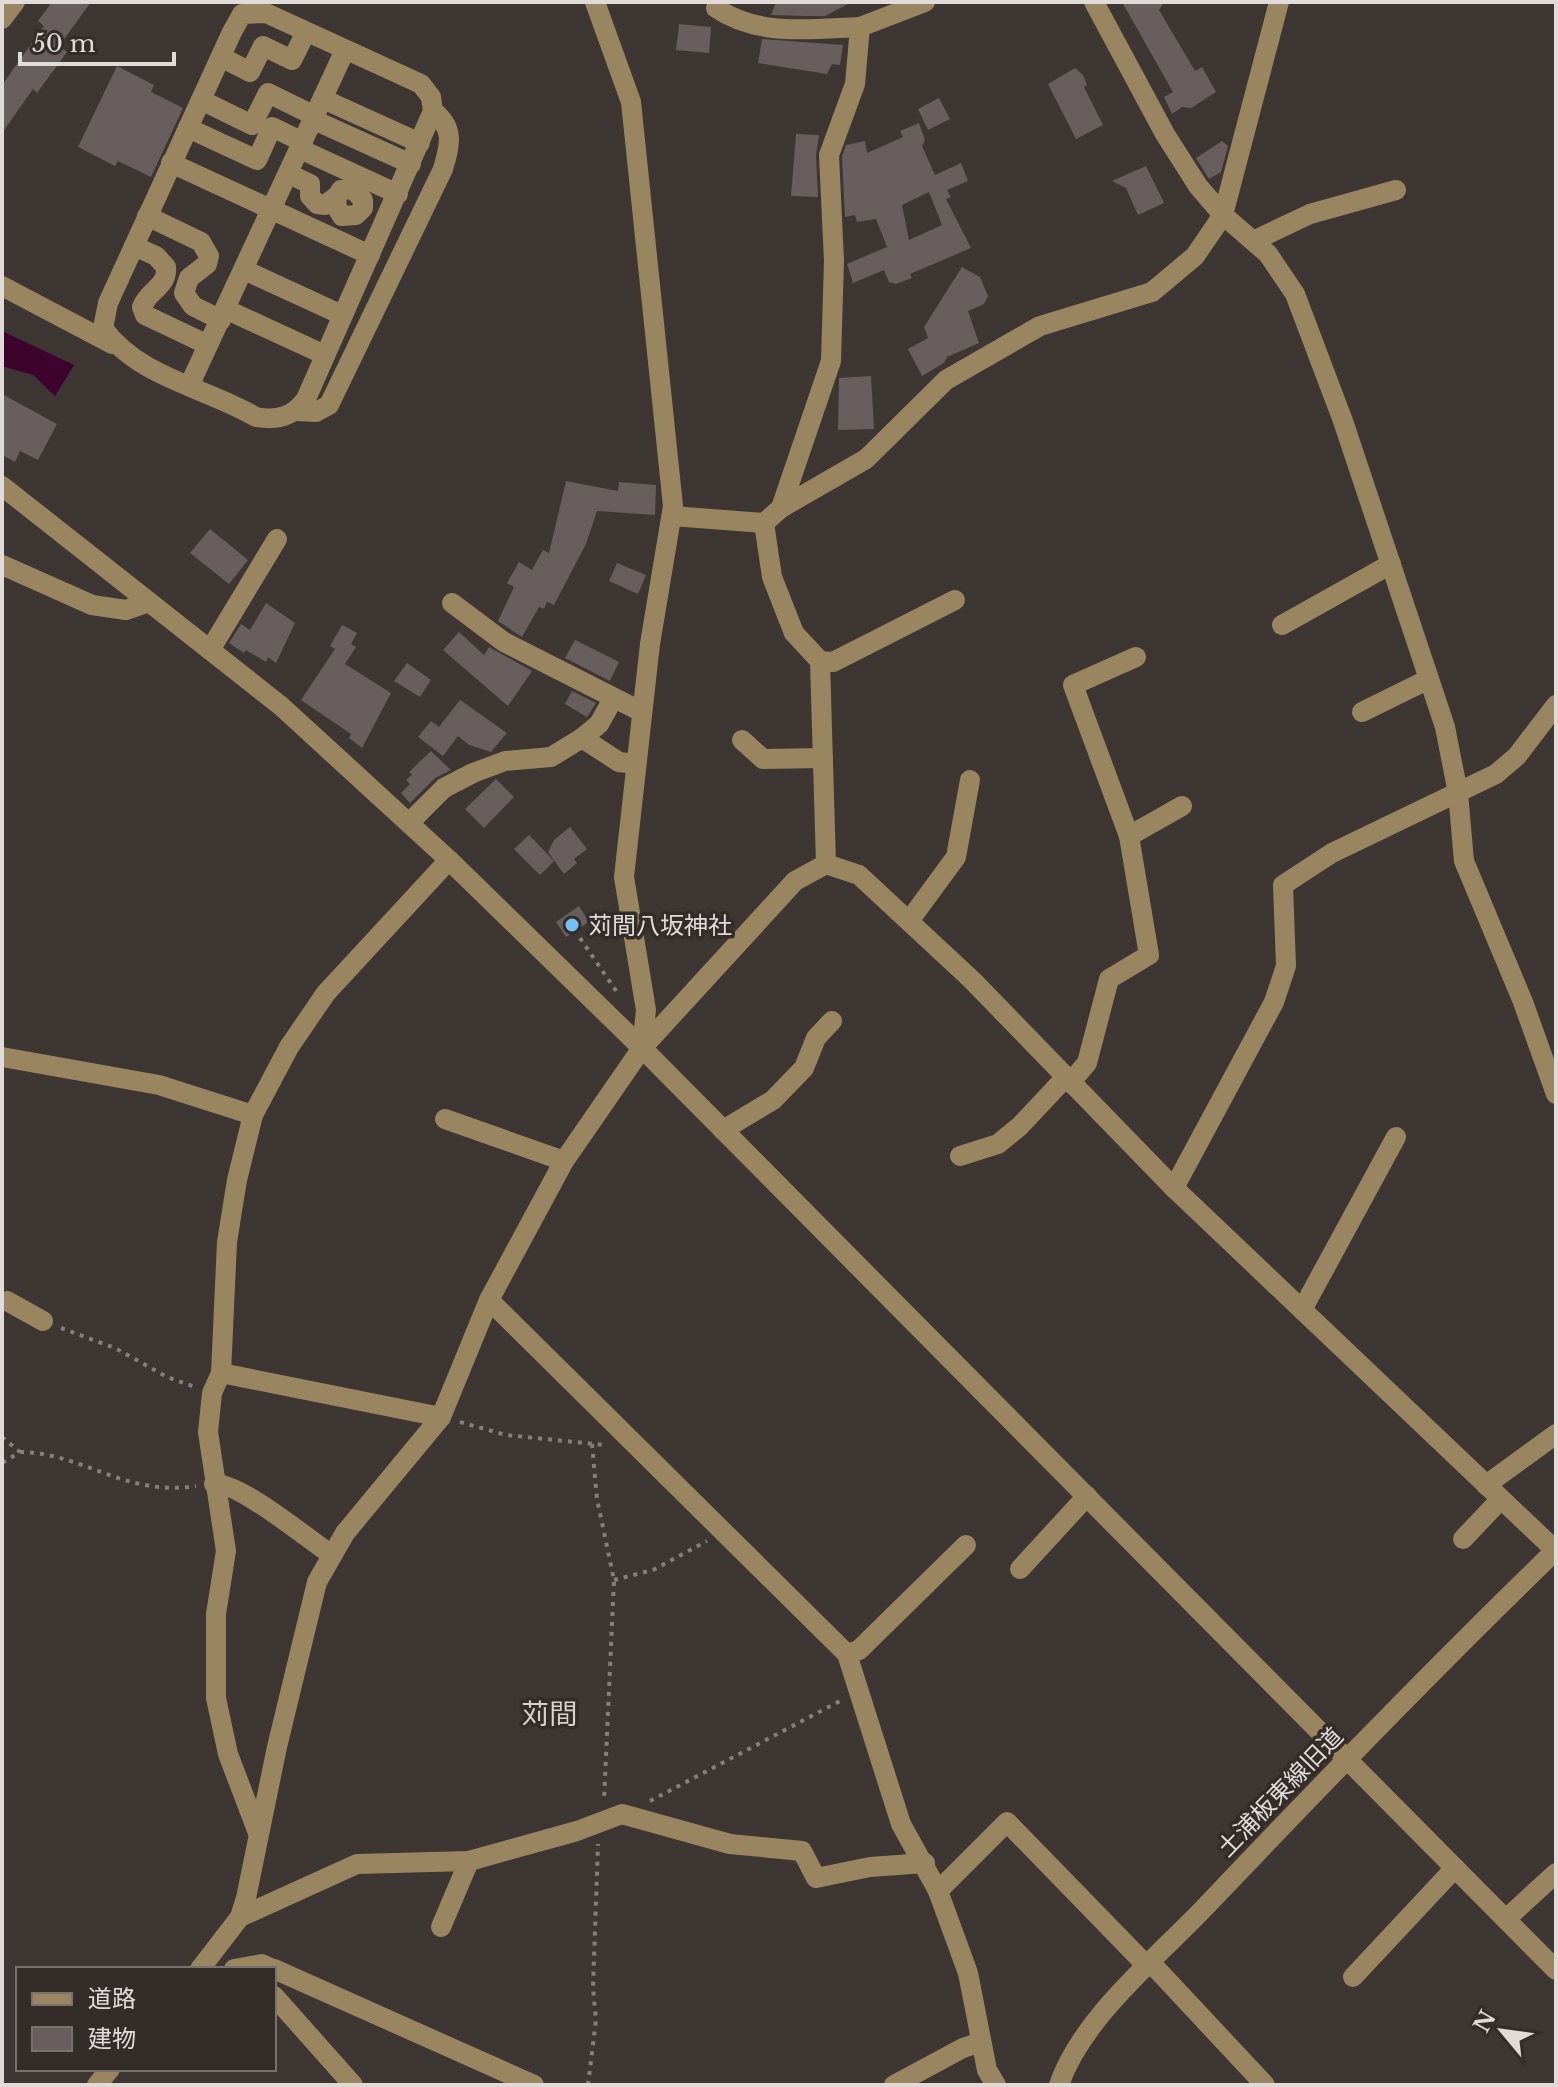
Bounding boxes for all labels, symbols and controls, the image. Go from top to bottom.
scale bar [20,16,174,66]
text: 50 m [32,29,96,58]
place label: 苅間八坂神社 [588,911,732,940]
marker: 苅間八坂神社 [563,916,581,934]
district label: 苅間 [521,1697,577,1732]
street label: 土浦板東線旧道 [1211,1722,1349,1862]
legend [16,1967,276,2071]
text: 道路 [88,1984,136,2013]
north arrow [1462,1991,1542,2071]
text: N [1468,2006,1502,2037]
text: 建物 [88,2024,136,2053]

